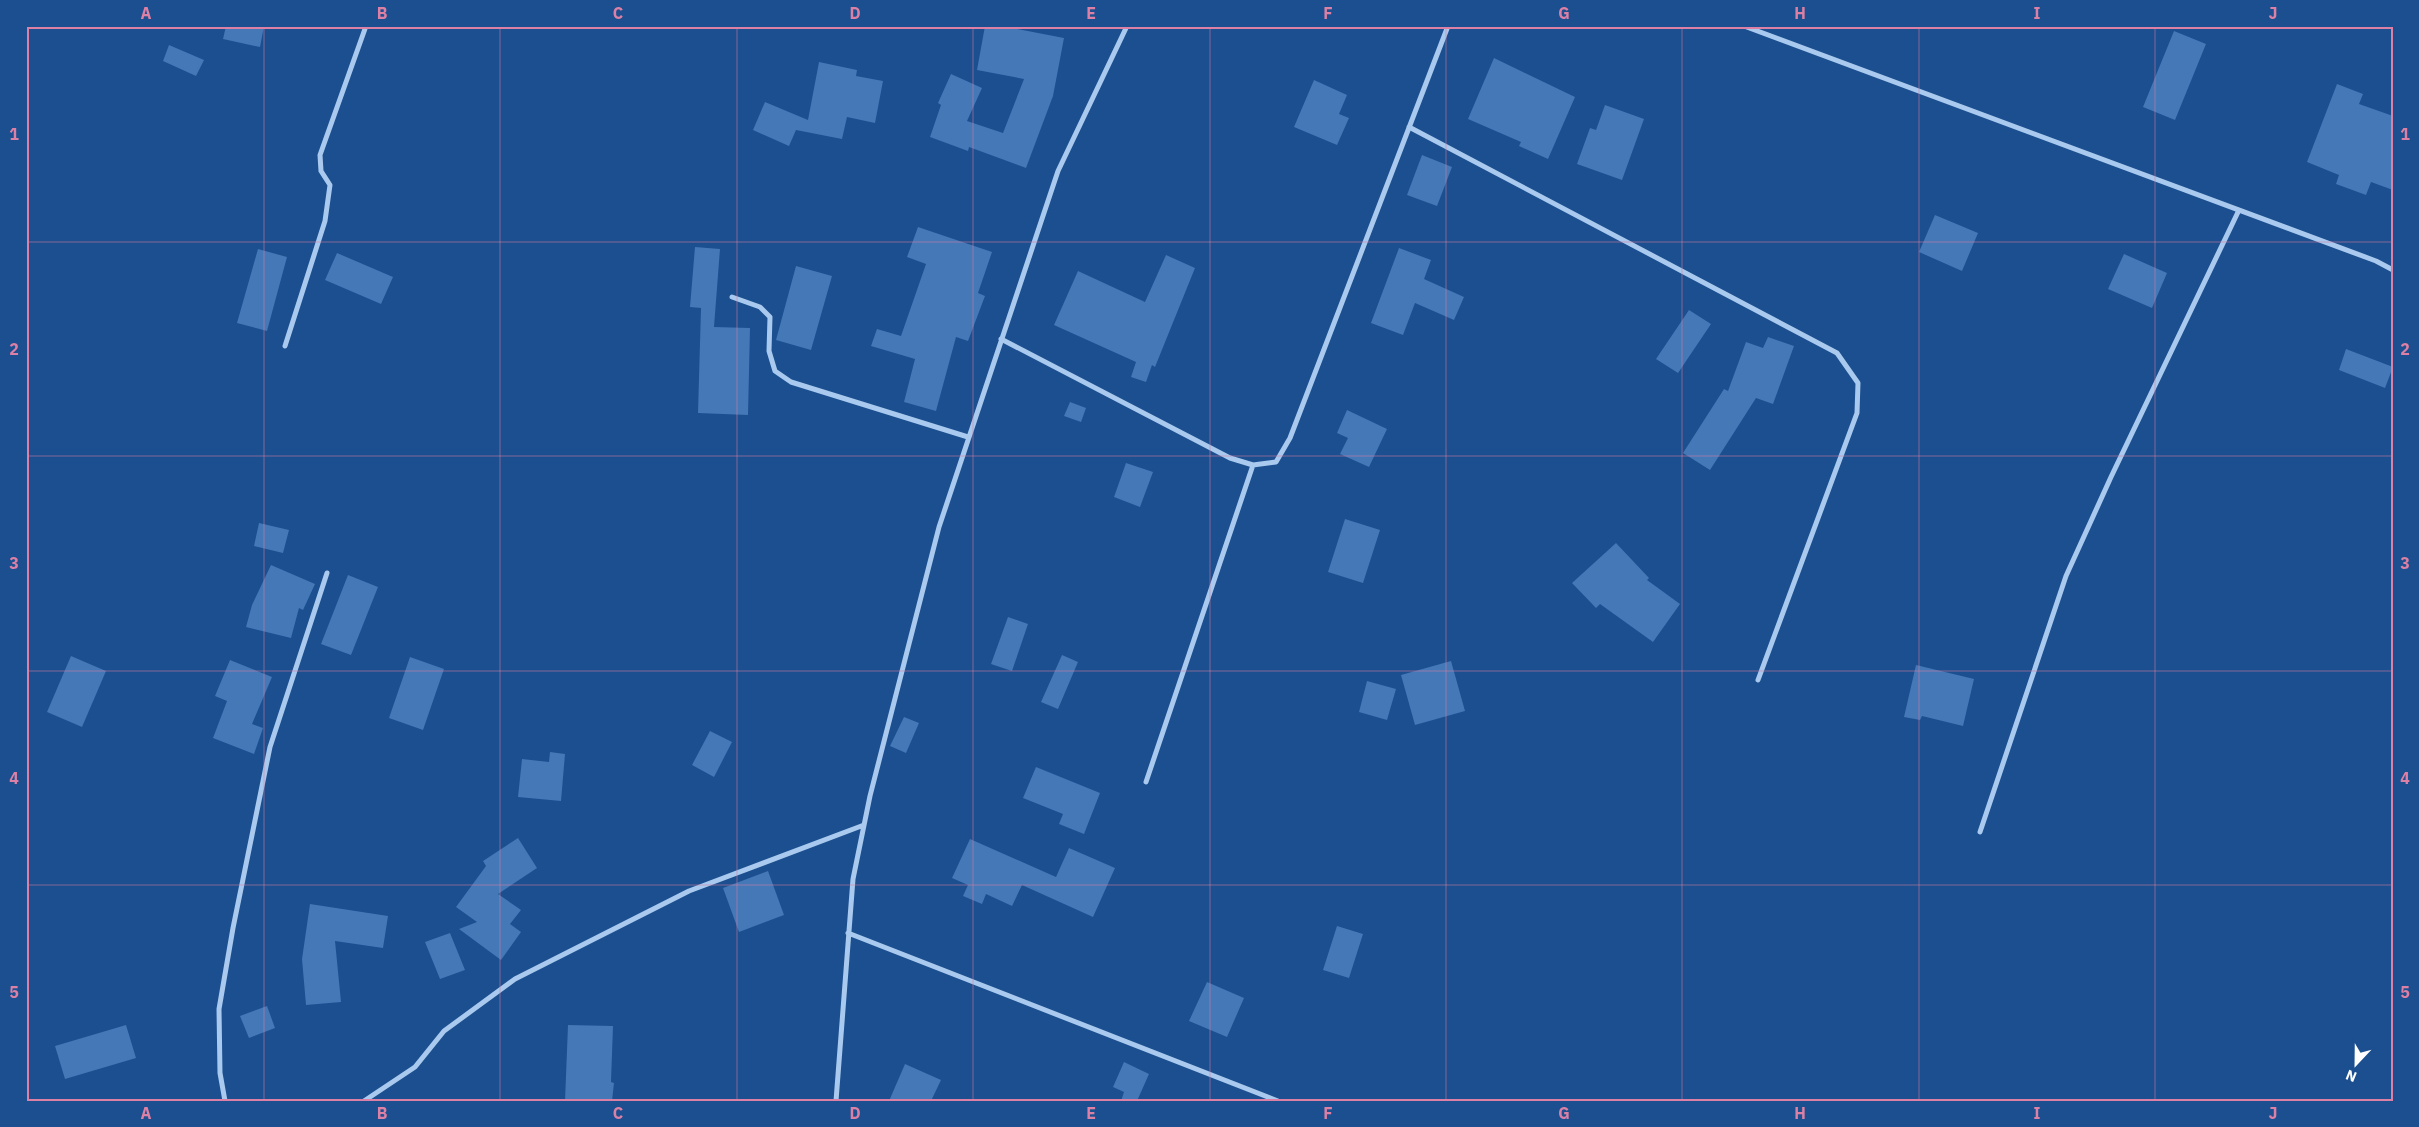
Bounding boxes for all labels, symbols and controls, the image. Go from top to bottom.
text: A [141,3,152,23]
text: B [377,3,388,23]
text: C [613,3,623,23]
text: D [849,3,861,23]
text: E [1086,3,1096,23]
text: F [1323,3,1333,23]
text: G [1558,3,1570,23]
text: H [1794,3,1806,23]
text: I [2034,3,2041,23]
text: J [2269,3,2277,23]
text: 1 [9,124,19,144]
text: 1 [2400,124,2410,144]
text: 2 [9,339,19,359]
text: 2 [2400,339,2410,359]
text: 3 [9,553,19,573]
text: 3 [2400,553,2410,573]
text: 4 [9,768,19,788]
text: 4 [2400,768,2410,788]
text: 5 [9,982,19,1002]
text: 5 [2400,982,2410,1002]
north arrow [2332,1040,2382,1090]
text: N [2343,1066,2359,1086]
text: A [141,1103,152,1123]
text: B [377,1103,388,1123]
text: C [613,1103,623,1123]
text: D [849,1103,861,1123]
text: E [1086,1103,1096,1123]
text: F [1323,1103,1333,1123]
text: G [1558,1103,1570,1123]
text: H [1794,1103,1806,1123]
text: I [2034,1103,2041,1123]
text: J [2269,1103,2277,1123]

